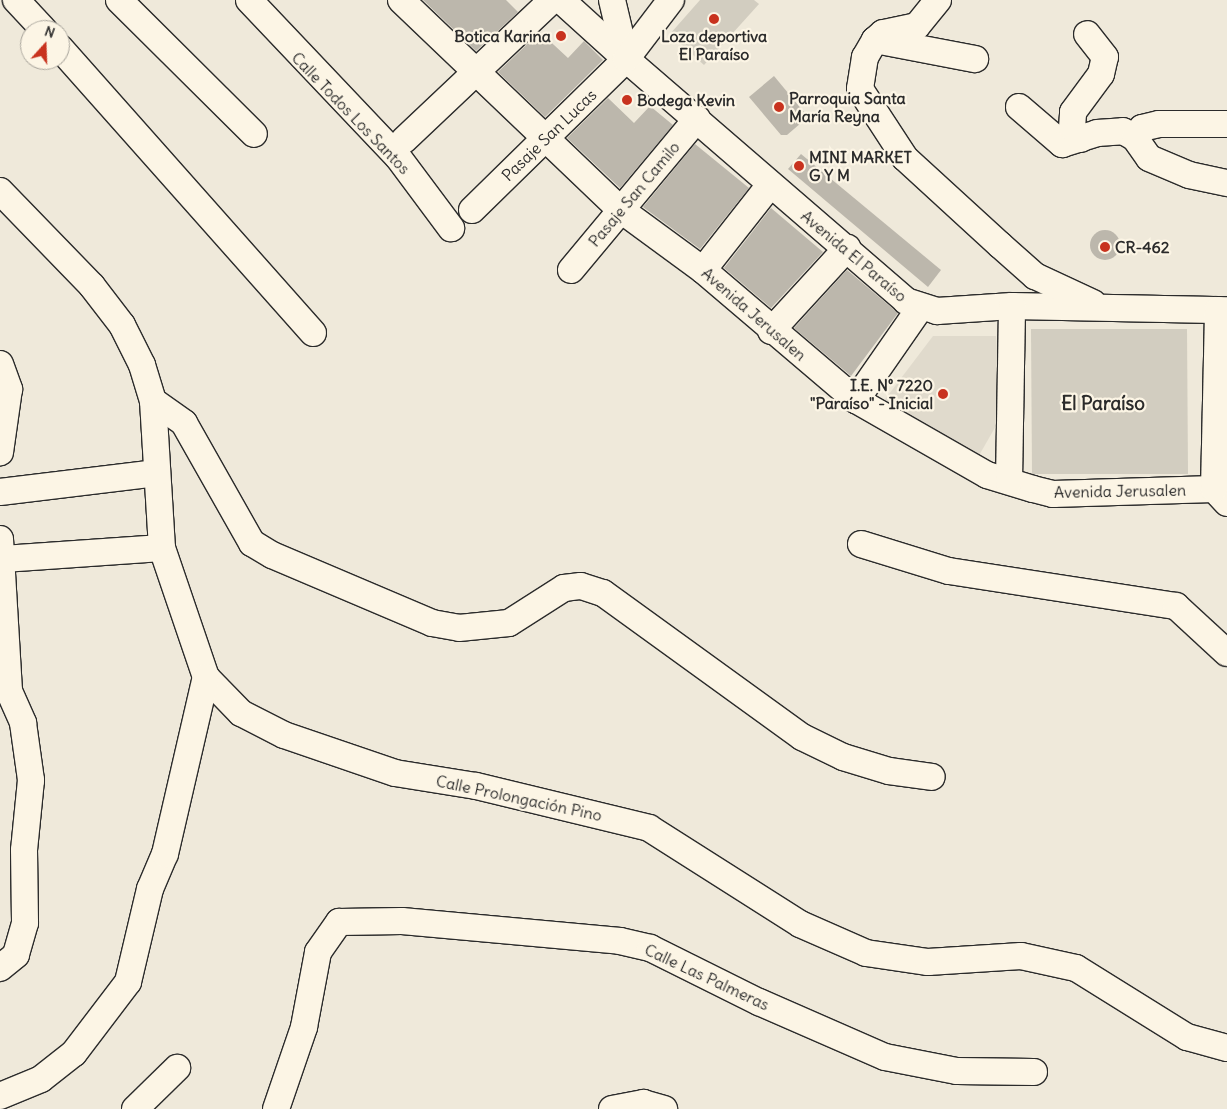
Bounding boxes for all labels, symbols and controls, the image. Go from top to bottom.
marker: Loza deportiva El Paraíso [708,13,720,25]
north arrow [20,20,70,70]
text: N [42,22,57,42]
place label: Botica Karina [454,26,551,46]
place label: Loza deportiva El Paraíso [661,26,767,64]
marker: Botica Karina [555,30,567,42]
street label: Calle Todos Los Santos [288,48,414,178]
street label: Pasaje San Lucas [498,85,600,185]
place label: Parroquia Santa María Reyna [789,88,906,126]
place label: Bodega Kevin [637,90,735,110]
marker: Bodega Kevin [621,94,633,106]
marker: Parroquia Santa María Reyna [773,101,785,113]
street label: Pasaje San Camilo [584,137,684,251]
place label: MINI MARKET G Y M [809,147,912,185]
marker: MINI MARKET G Y M [793,160,805,172]
street label: Avenida El Paraíso [797,206,911,306]
place label: CR-462 [1115,237,1170,257]
marker: CR-462 [1099,241,1111,253]
street label: Avenida Jerusalen [698,263,810,365]
place label: I.E. N° 7220 "Paraíso" - Inicial [810,375,933,413]
marker: I.E. N° 7220 "Paraíso" - Inicial [937,388,949,400]
district label: El Paraíso [1061,393,1145,415]
street label: Avenida Jerusalen [1054,480,1186,502]
street label: Calle Prolongación Pino [434,771,604,825]
street label: Calle Las Palmeras [642,940,772,1014]

